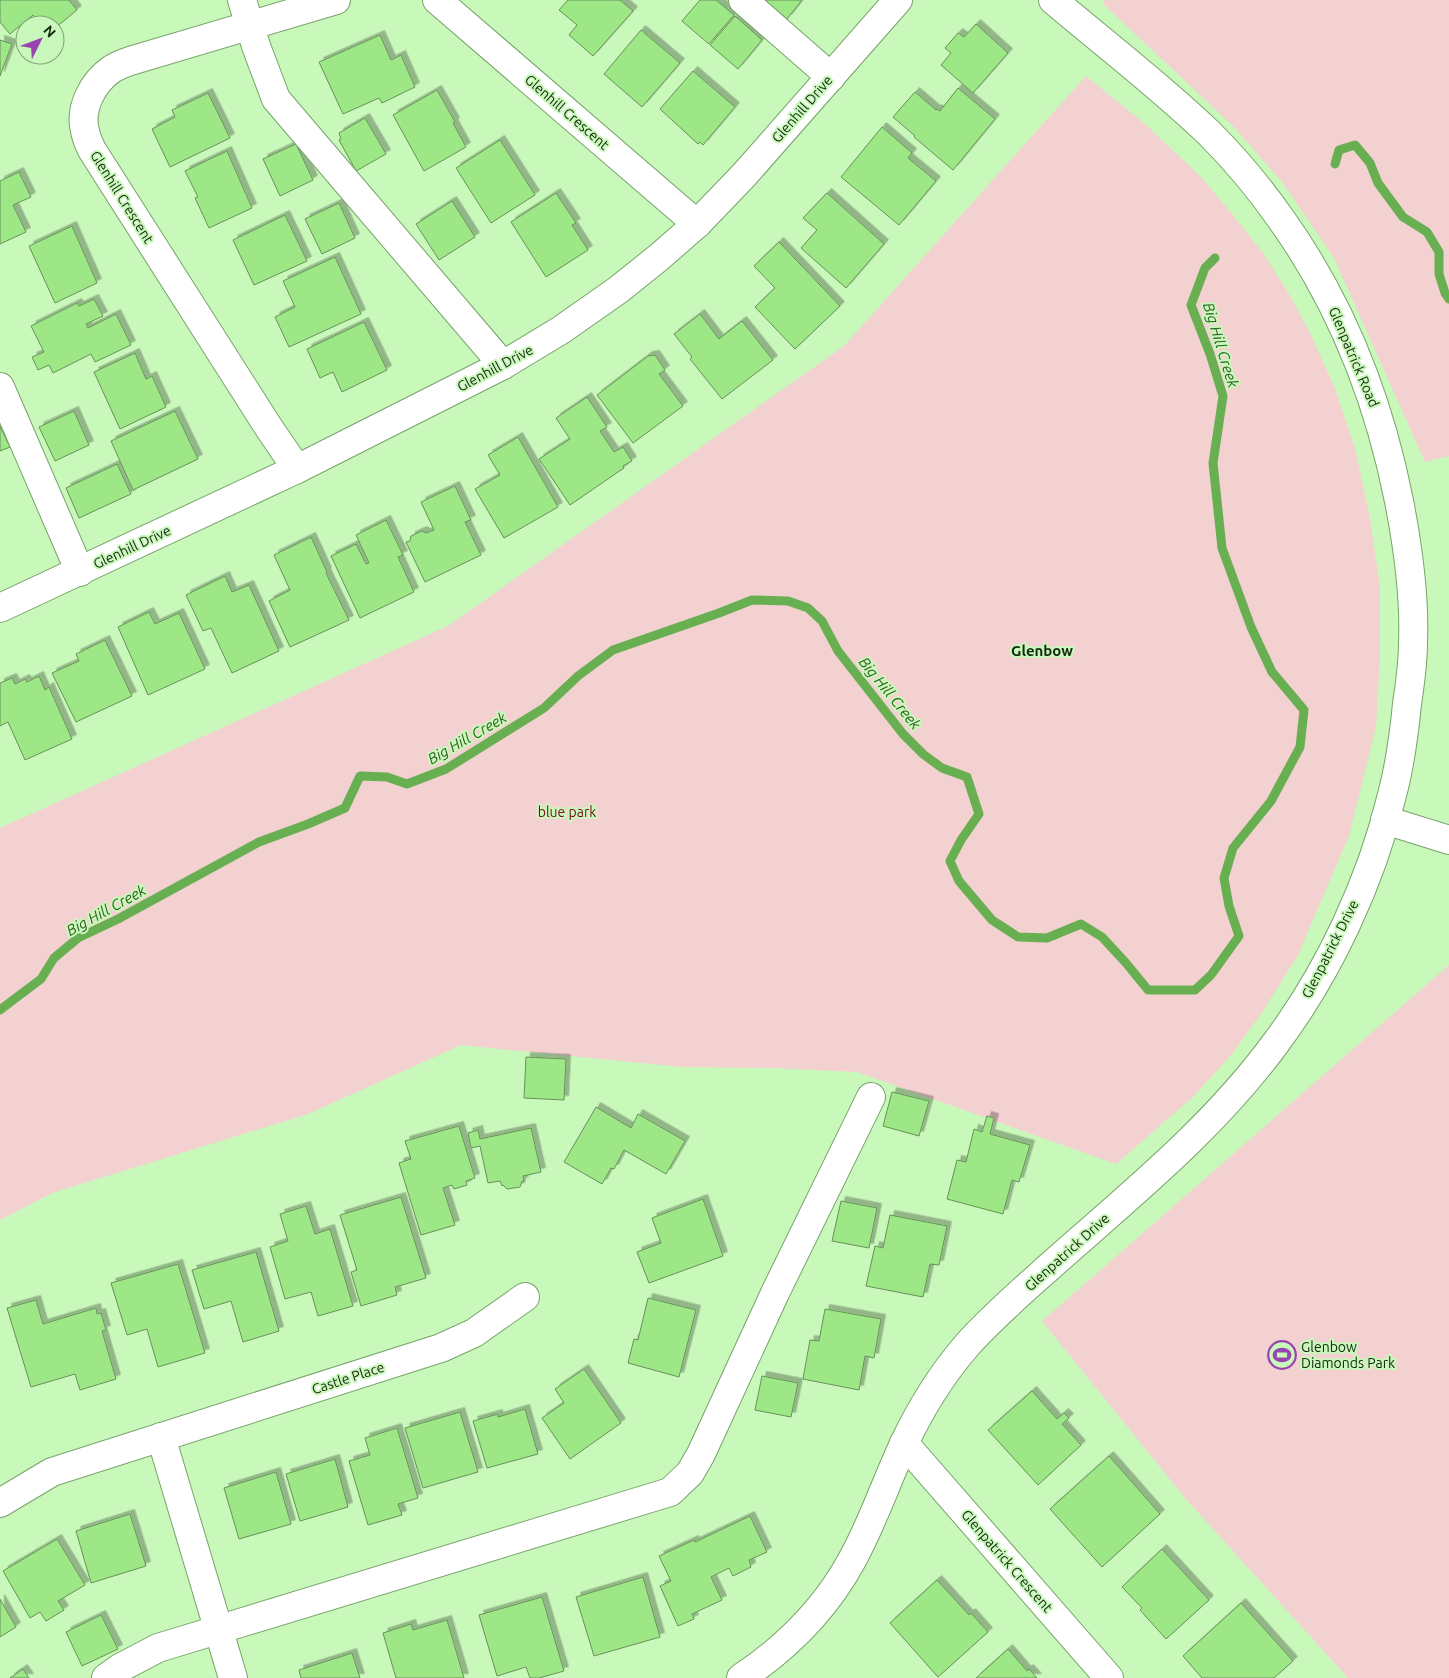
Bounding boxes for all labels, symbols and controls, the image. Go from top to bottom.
north arrow [15,15,65,65]
text: N [40,22,59,41]
street label: Glenhill Crescent [522,71,613,153]
street label: Glenhill Drive [769,72,835,146]
street label: Glenhill Crescent [87,148,157,247]
water label: Big Hill Creek [1200,300,1242,390]
street label: Glenpatrick Road [1326,304,1382,410]
street label: Glenhill Drive [454,341,536,395]
street label: Glenhill Drive [91,522,173,572]
district label: Glenbow [1011,642,1073,659]
water label: Big Hill Creek [856,653,925,733]
water label: Big Hill Creek [425,708,510,767]
park label: blue park [538,804,596,820]
water label: Big Hill Creek [63,881,149,939]
street label: Glenpatrick Drive [1298,897,1362,1001]
street label: Glenpatrick Drive [1021,1210,1113,1294]
place label: Glenbow Diamonds Park [1301,1339,1395,1371]
sports icon: Glenbow Diamonds Park [1267,1340,1297,1370]
street label: Castle Place [310,1359,386,1397]
street label: Glenpatrick Crescent [958,1507,1056,1616]

